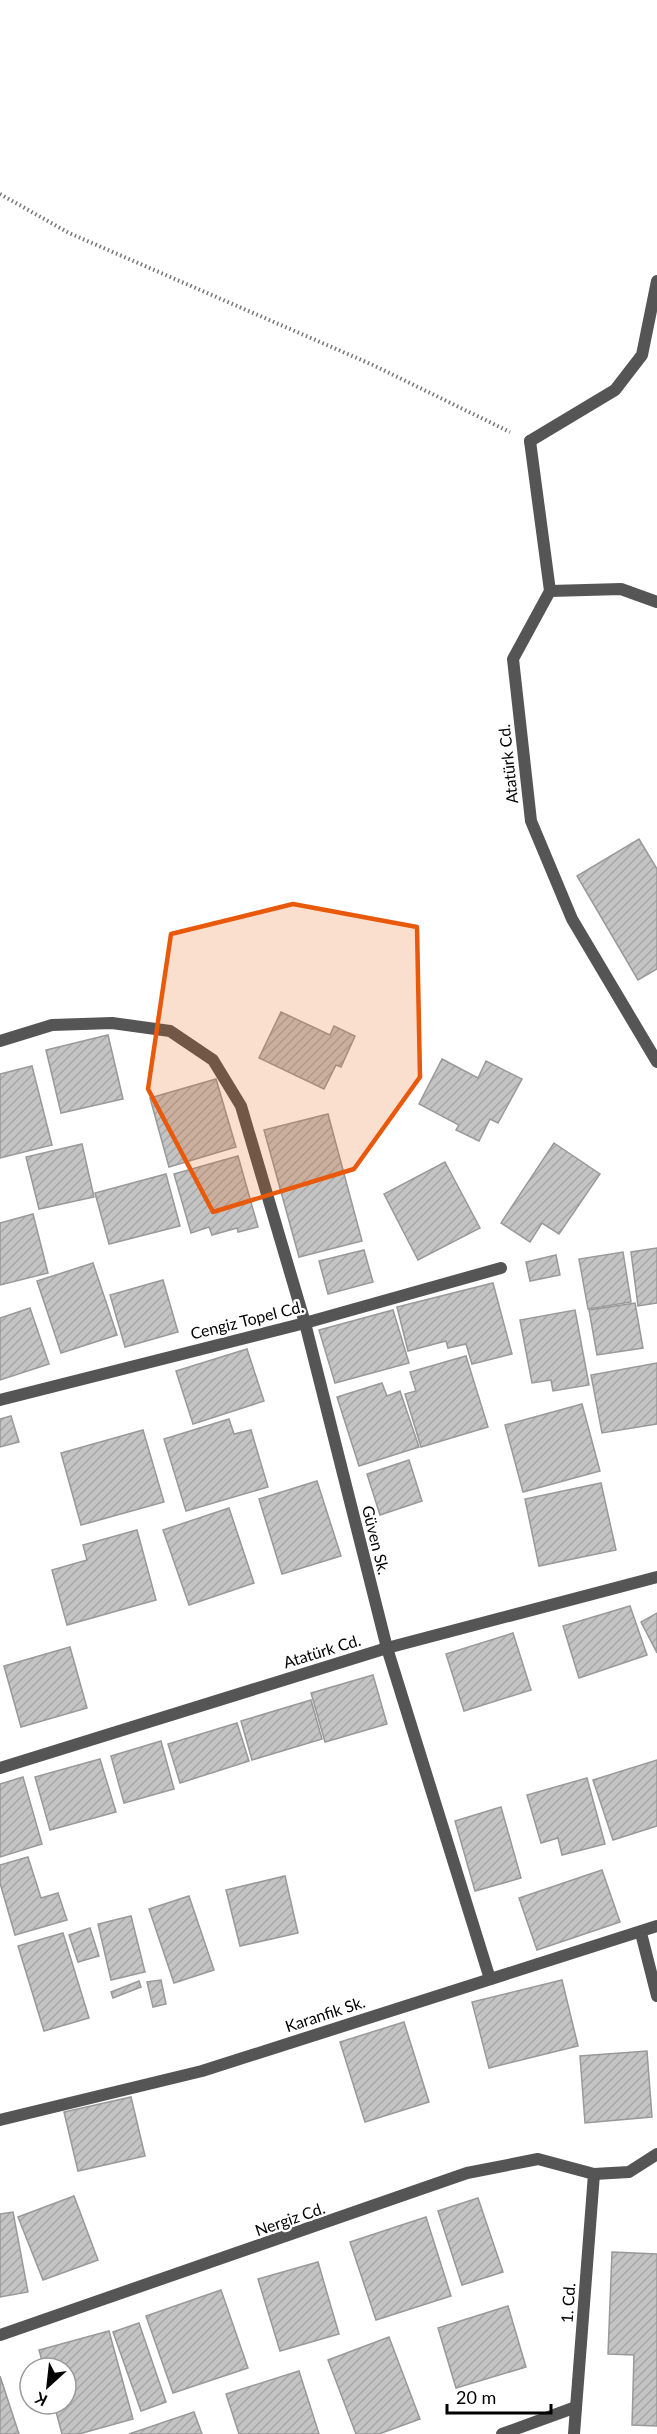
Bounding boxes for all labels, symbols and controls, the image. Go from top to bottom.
street label: Atatürk Cd. [494,723,521,805]
street label: Cengiz Topel Cd. [188,1296,305,1343]
street label: Güven Sk. [359,1503,394,1576]
street label: Atatürk Cd. [281,1630,363,1671]
street label: Karanfik Sk. [283,1992,367,2035]
street label: Nergiz Cd. [252,2198,327,2239]
street label: 1. Cd. [557,2282,578,2324]
north arrow [18,2356,78,2416]
scale bar [447,2377,550,2415]
text: 20 m [456,2386,496,2408]
text: K [31,2388,50,2411]

